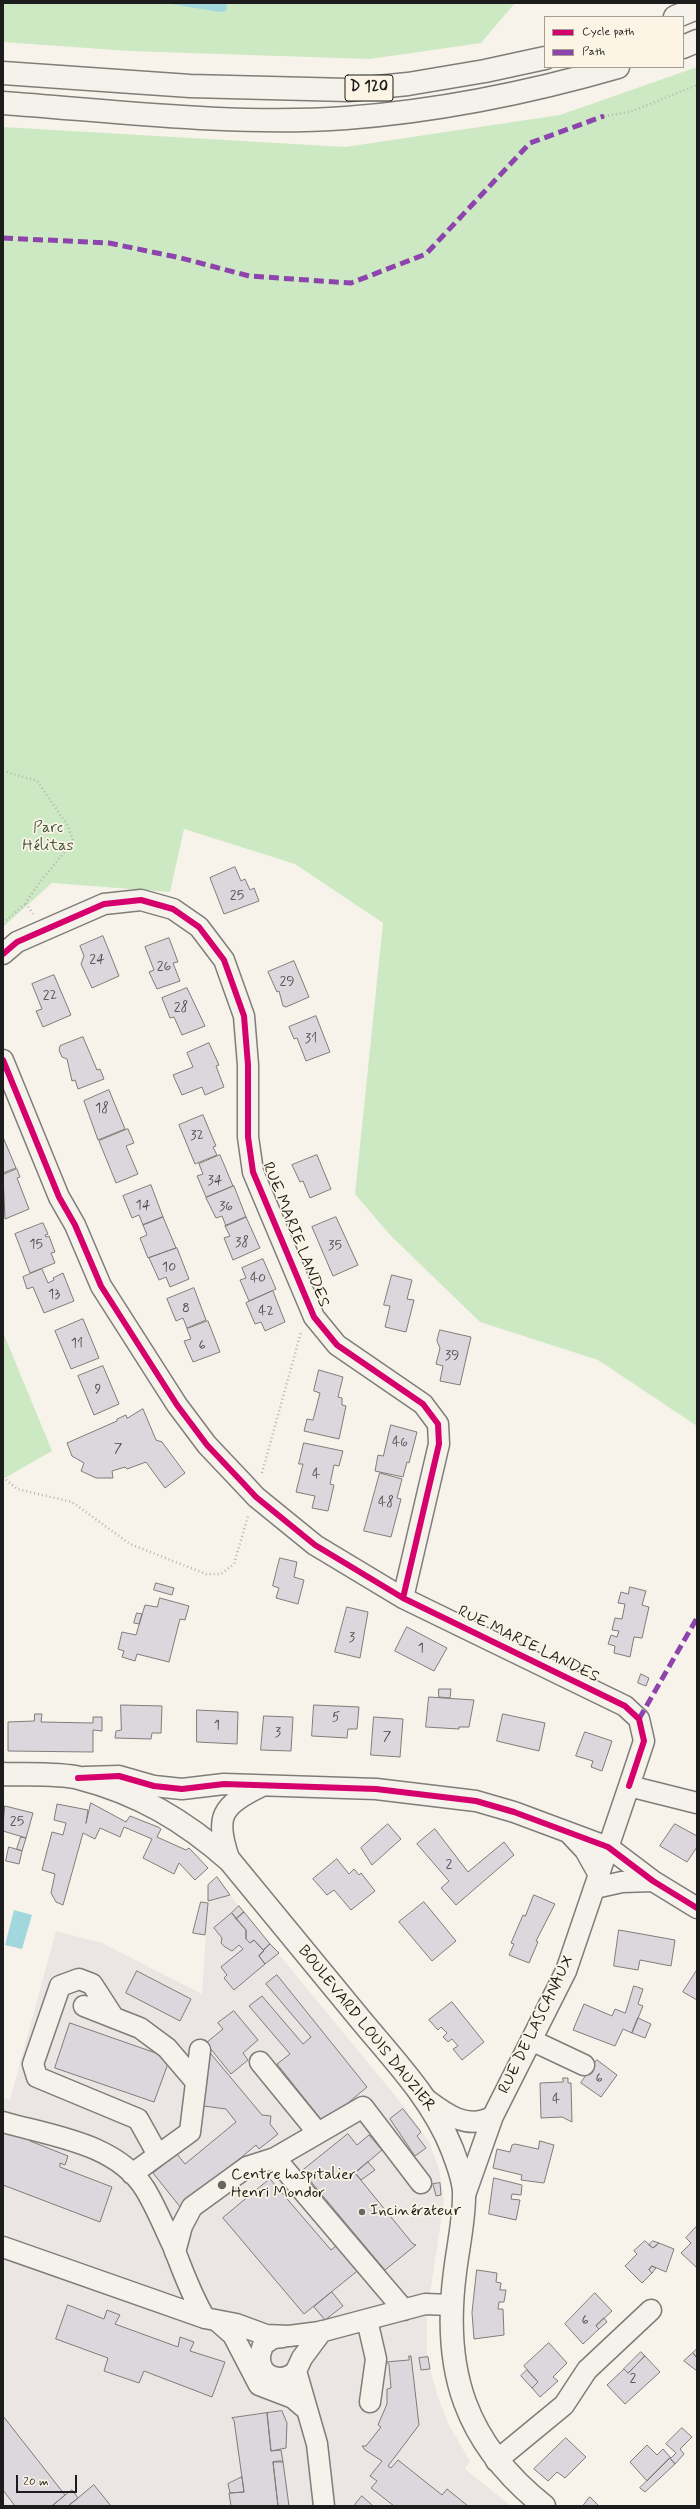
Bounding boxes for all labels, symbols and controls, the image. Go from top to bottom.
legend [544,16,684,68]
text: Cycle path [582,24,634,40]
text: Path [582,44,605,60]
road number: D 120 [345,75,393,101]
park label: Parc Hélitas [22,819,74,857]
house number: 25 [230,888,244,904]
house number: 24 [89,952,105,968]
house number: 26 [157,959,171,975]
house number: 29 [279,974,295,990]
house number: 22 [43,988,57,1004]
house number: 28 [174,1000,188,1016]
house number: 31 [305,1031,317,1047]
house number: 18 [95,1101,109,1117]
house number: 32 [190,1128,204,1144]
street label: RUE MARIE LANDES [257,1160,333,1310]
house number: 34 [208,1173,222,1189]
house number: 14 [136,1198,150,1214]
house number: 36 [219,1199,233,1215]
house number: 38 [235,1235,249,1251]
house number: 15 [29,1237,43,1253]
house number: 35 [328,1238,342,1254]
house number: 10 [162,1260,176,1276]
house number: 40 [250,1271,266,1287]
house number: 13 [48,1287,60,1303]
house number: 8 [182,1301,190,1317]
house number: 42 [258,1304,274,1320]
house number: 11 [71,1336,83,1352]
house number: 6 [198,1338,206,1354]
house number: 39 [445,1348,459,1364]
house number: 9 [95,1382,101,1398]
house number: 46 [392,1435,408,1451]
house number: 7 [114,1441,122,1457]
house number: 4 [312,1467,320,1483]
house number: 48 [378,1495,394,1511]
street label: RUE MARIE LANDES [454,1602,602,1688]
house number: 3 [349,1630,355,1646]
house number: 1 [418,1641,424,1657]
house number: 5 [332,1710,340,1726]
house number: 1 [214,1718,220,1734]
house number: 3 [275,1725,281,1741]
house number: 7 [383,1729,391,1745]
house number: 25 [10,1814,24,1830]
house number: 2 [446,1857,452,1873]
street label: BOULEVARD LOUIS DAUZIER [293,1942,439,2116]
street label: RUE DE LASCANAUX [495,1953,579,2097]
house number: 6 [595,2071,603,2087]
house number: 4 [552,2092,560,2108]
place label: Centre hospitalier Henri Mondor [231,2166,356,2204]
marker: Centre hospitalier Henri Mondor [216,2179,228,2191]
place label: Incinérateur [370,2202,461,2222]
marker: Incinérateur [357,2207,367,2217]
house number: 6 [581,2313,589,2329]
house number: 2 [630,2371,636,2387]
scale bar [18,2467,79,2493]
text: 20 m [23,2474,49,2490]

